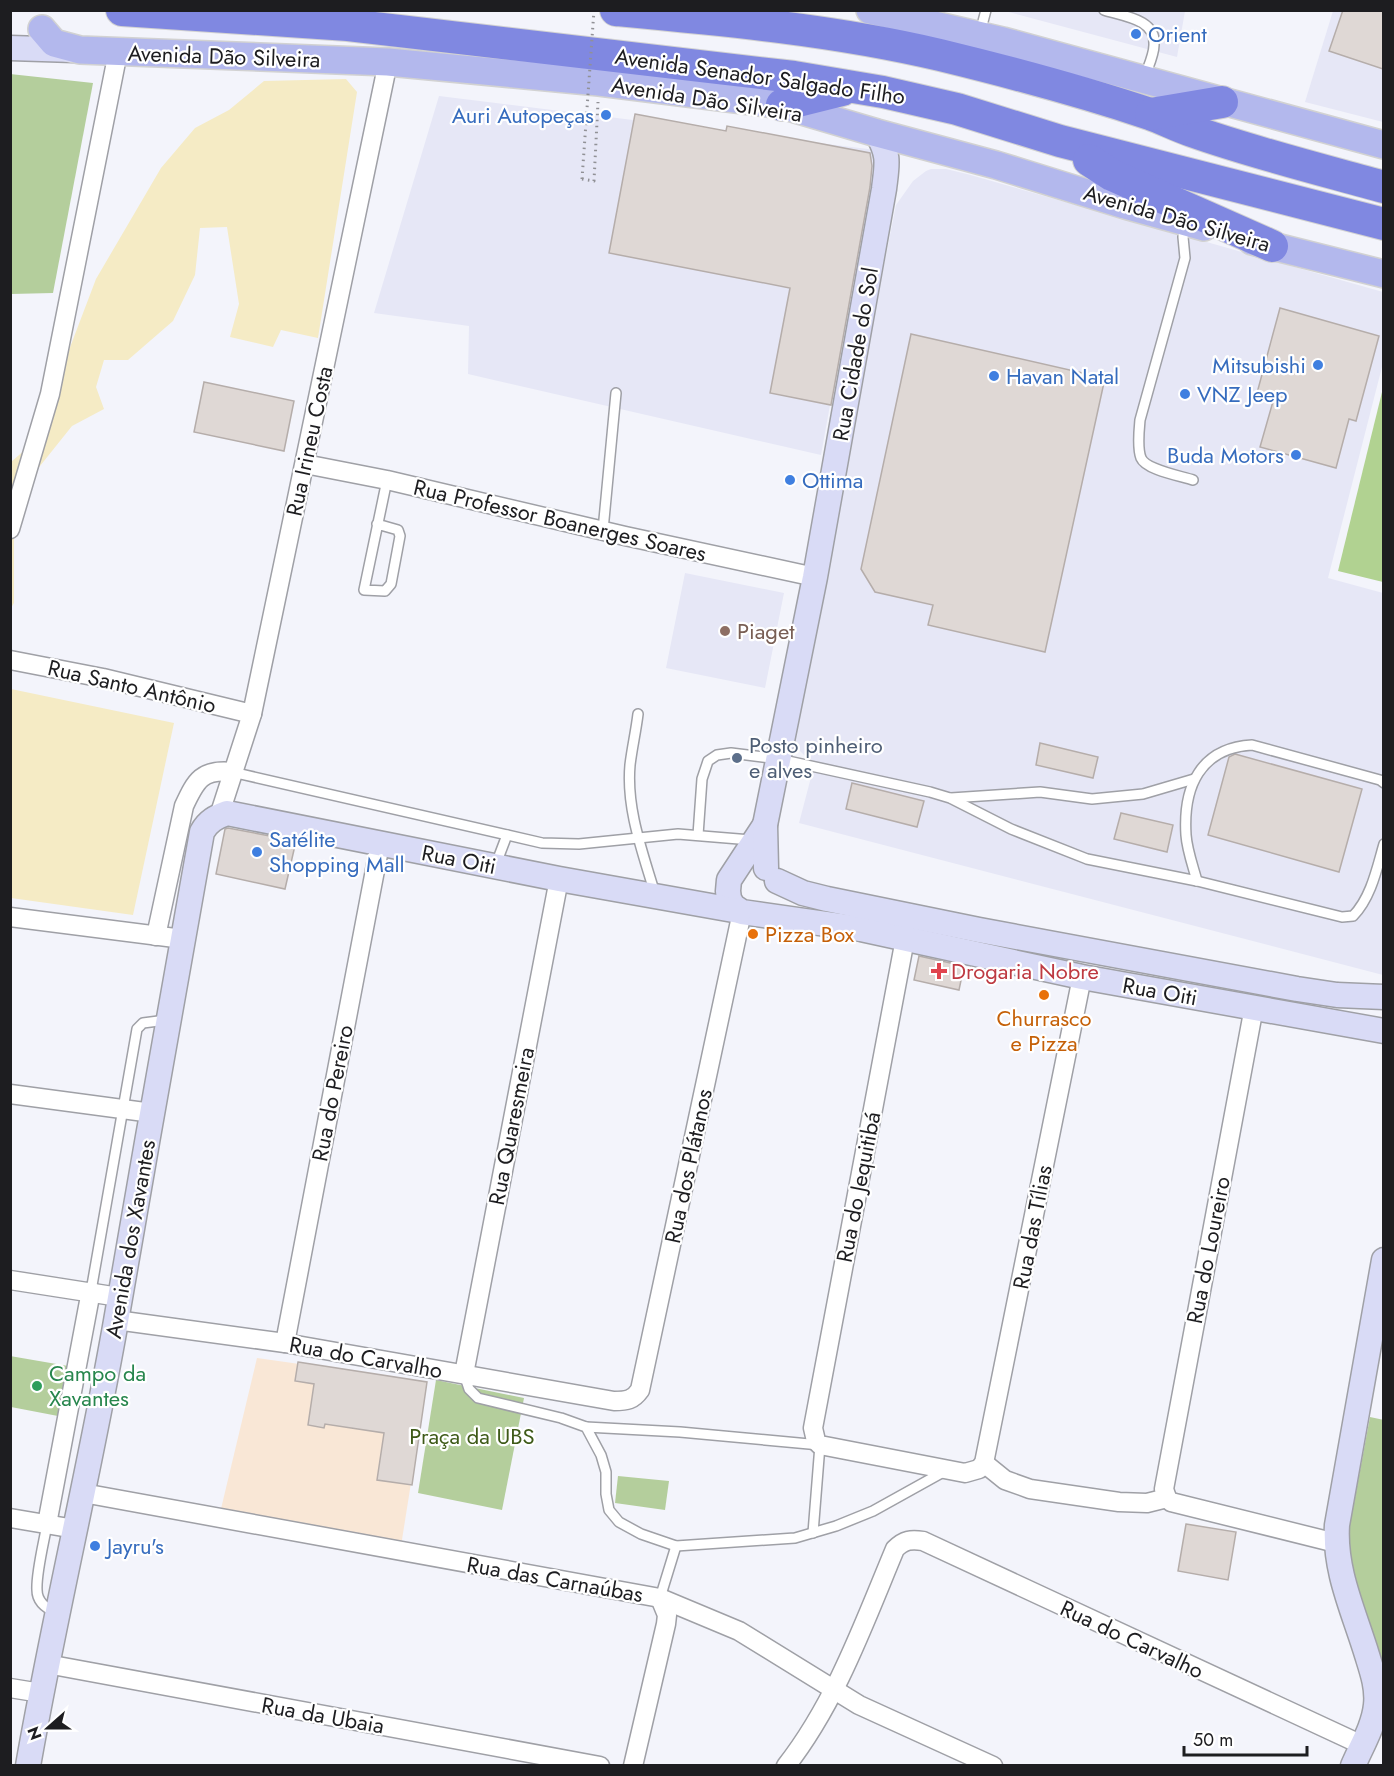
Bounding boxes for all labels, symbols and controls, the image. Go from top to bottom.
place label: Orient [1148,18,1208,50]
marker: Orient [1129,27,1143,41]
street label: Avenida Dão Silveira [127,37,321,75]
street label: Avenida Senador Salgado Filho [613,40,907,112]
street label: Avenida Dão Silveira [609,68,805,130]
place label: Auri Autopeças [452,99,594,131]
marker: Auri Autopeças [599,108,613,122]
street label: Avenida Dão Silveira [1080,176,1274,260]
street label: Rua Cidade do Sol [824,265,886,443]
place label: Mitsubishi [1212,349,1306,381]
marker: Mitsubishi [1311,358,1325,372]
place label: Havan Natal [1006,360,1119,392]
street label: Rua Irineu Costa [277,363,341,519]
marker: Havan Natal [987,369,1001,383]
place label: VNZ Jeep [1197,378,1288,410]
marker: VNZ Jeep [1178,387,1192,401]
place label: Buda Motors [1167,439,1284,471]
marker: Buda Motors [1289,448,1303,462]
place label: Ottima [802,464,863,496]
street label: Rua Professor Boanerges Soares [410,471,710,569]
marker: Ottima [783,473,797,487]
place label: Piaget [737,615,795,647]
marker: Piaget [718,624,732,638]
street label: Rua Santo Antônio [45,651,219,721]
place label: Posto pinheiro e alves [749,729,883,786]
marker: Posto pinheiro e alves [730,751,744,765]
place label: Satélite Shopping Mall [269,823,405,880]
street label: Rua Oiti [419,836,499,882]
marker: Satélite Shopping Mall [250,845,264,859]
place label: Pizza Box [765,918,855,950]
marker: Pizza Box [746,927,760,941]
place label: Drogaria Nobre [951,955,1099,987]
marker: Drogaria Nobre [932,964,946,978]
street label: Rua Oiti [1120,969,1200,1013]
marker: Churrasco e Pizza [1037,988,1051,1002]
place label: Churrasco e Pizza [996,1002,1092,1059]
street label: Rua do Pereiro [303,1022,361,1164]
street label: Rua Quaresmeira [480,1044,542,1208]
street label: Rua dos Plátanos [656,1086,720,1246]
street label: Rua do Jequitibá [828,1109,888,1265]
street label: Avenida dos Xavantes [97,1137,163,1341]
street label: Rua das Tílias [1004,1162,1060,1292]
street label: Rua do Loureiro [1178,1174,1238,1326]
street label: Rua do Carvalho [287,1328,445,1386]
place label: Campo da Xavantes [49,1357,146,1414]
marker: Campo da Xavantes [30,1379,44,1393]
park label: Praça da UBS [409,1420,535,1452]
place label: Jayru's [104,1530,164,1562]
marker: Jayru's [88,1539,102,1553]
street label: Rua das Carnaúbas [464,1548,646,1610]
street label: Rua do Carvalho [1055,1592,1209,1686]
street label: Rua da Ubaia [259,1688,387,1742]
north arrow [18,1698,78,1758]
scale bar [1184,1719,1307,1757]
text: N [21,1723,47,1743]
text: 50 m [1193,1727,1233,1753]

